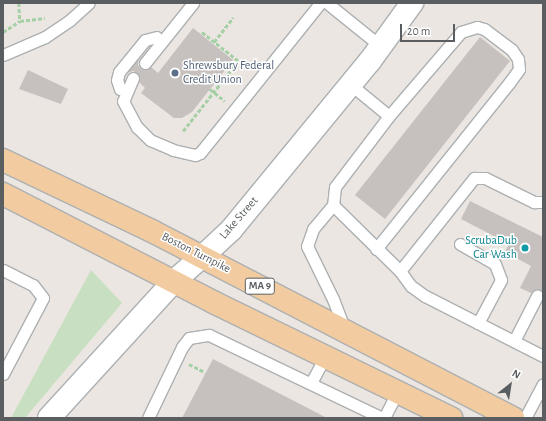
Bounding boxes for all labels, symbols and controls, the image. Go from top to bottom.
scale bar [402,16,457,42]
text: 20 m [407,25,430,37]
place label: Shrewsbury Federal Credit Union [183,59,274,87]
marker: Shrewsbury Federal Credit Union [170,68,180,78]
street label: Lake Street [217,194,261,242]
street label: Boston Turnpike [159,230,233,276]
place label: ScrubaDub Car Wash [465,234,517,262]
marker: ScrubaDub Car Wash [520,243,530,253]
road number: MA 9 [244,277,276,295]
north arrow [490,365,530,405]
text: N [510,367,522,381]

